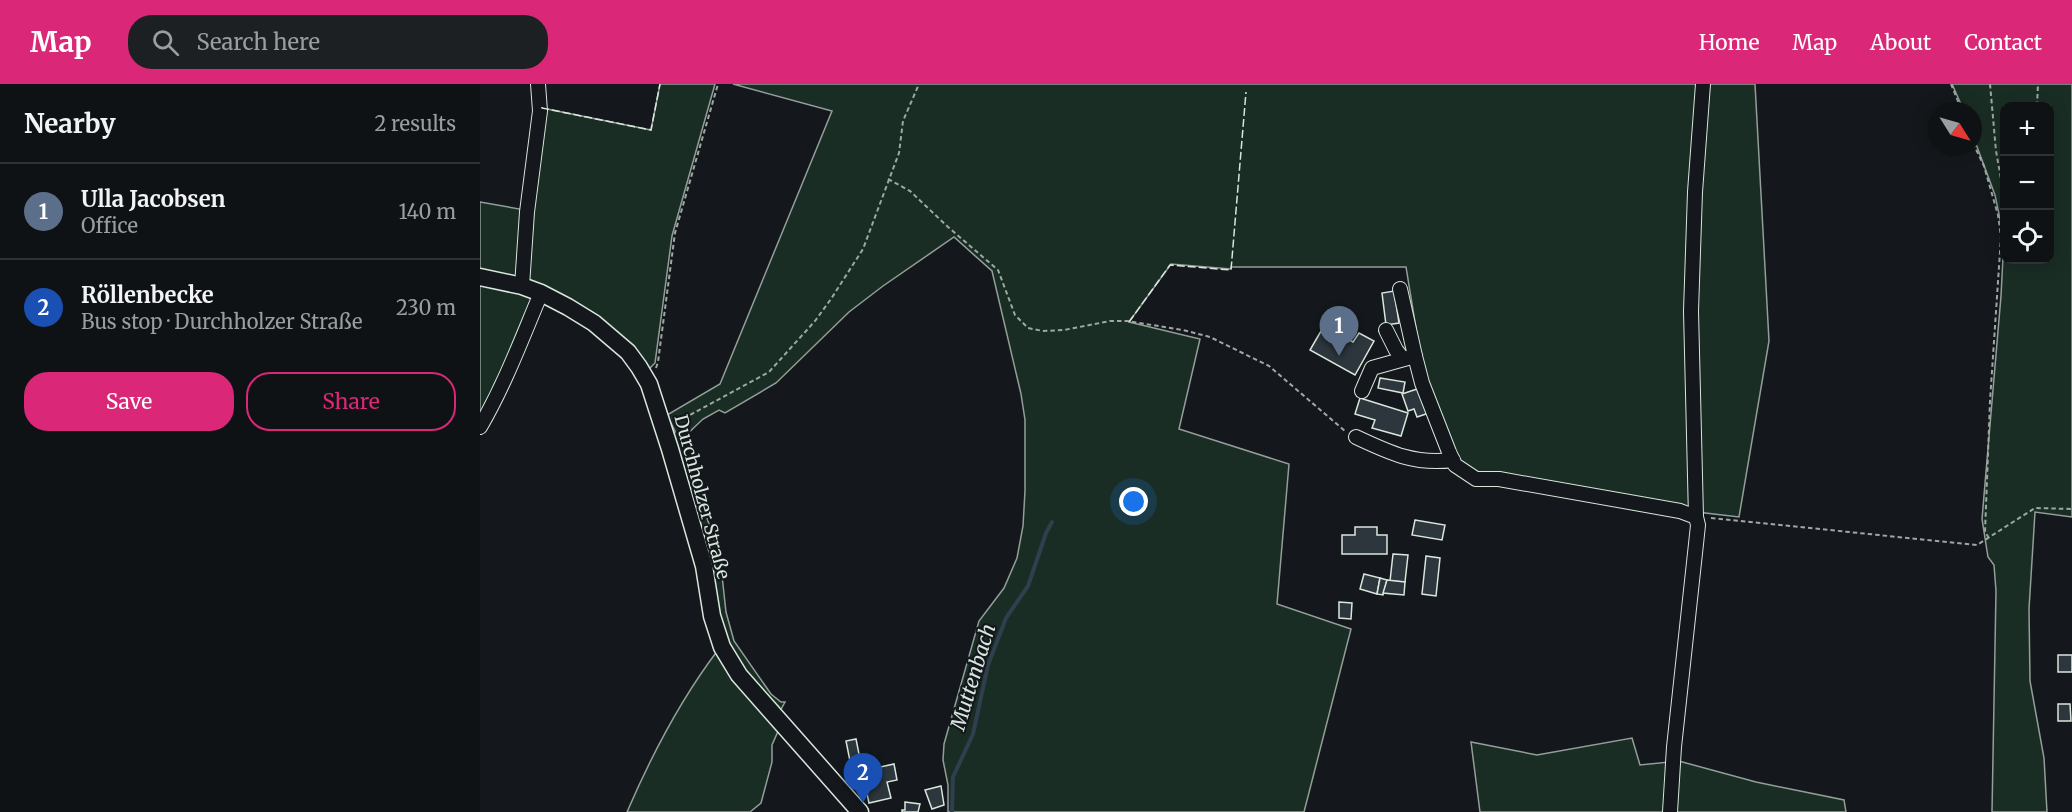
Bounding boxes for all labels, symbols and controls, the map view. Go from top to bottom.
search box [128,15,548,69]
text: Map [30,24,92,60]
icon: search [149,26,182,59]
text: Search here [197,28,320,56]
text: Home [1699,29,1759,56]
text: Map [1792,29,1837,56]
text: About [1870,29,1931,56]
text: Contact [1964,29,2042,56]
north arrow [1928,102,1982,156]
map controls [2000,102,2054,264]
button: + [2000,102,2054,156]
text: Nearby [24,107,116,140]
text: 2 results [374,111,456,136]
button: − [2000,156,2054,210]
text: Ulla Jacobsen [81,185,225,213]
text: 1 [39,199,48,224]
text: 140 m [399,199,456,224]
button: locate [2000,210,2054,264]
text: Office [81,213,138,238]
text: Röllenbecke [81,281,214,309]
text: 2 [38,295,49,320]
text: 230 m [396,295,456,320]
pin: 1 [1320,306,1358,356]
text: Bus stop · Durchholzer Straße [81,309,362,334]
button: Save [24,372,234,431]
button: Share [246,372,456,431]
street label: Durchholzer Straße [669,412,735,582]
your location [1119,487,1148,516]
water label: Muttenbach [944,621,1001,734]
pin: 2 [844,754,883,803]

